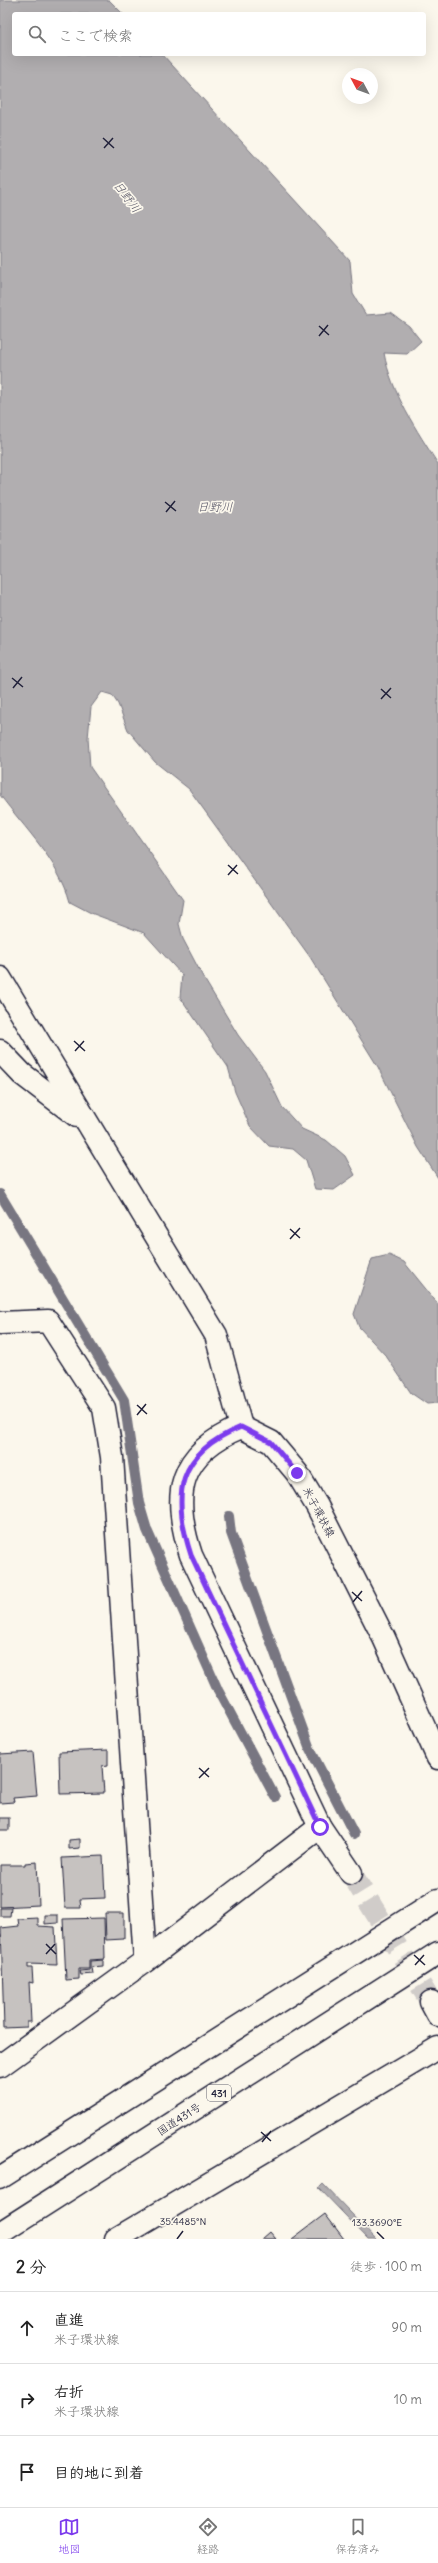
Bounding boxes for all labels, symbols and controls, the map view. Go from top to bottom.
search box [12,12,426,56]
icon: search [26,23,48,45]
text: ここで検索 [58,26,133,45]
north arrow [342,68,378,104]
water label: 日野川 [111,178,144,216]
water label: 日野川 [197,499,233,514]
route end [288,1464,306,1482]
street label: 米子環状線 [300,1484,338,1540]
route start [311,1818,329,1836]
road number: 431 [207,2085,231,2101]
street label: 国道431号 [154,2100,204,2138]
text: 35.4485°N [160,2215,206,2228]
text: 133.3690°E [352,2216,402,2229]
text: 2 分 [16,2256,46,2278]
text: 徒歩 · 100 m [350,2258,422,2275]
text: 直進 [54,2310,84,2329]
icon: ahead [16,2317,38,2339]
text: 90 m [391,2319,422,2336]
text: 米子環状線 [54,2331,119,2348]
text: 右折 [54,2382,84,2401]
icon: right [16,2389,38,2411]
text: 10 m [394,2391,422,2408]
text: 米子環状線 [54,2403,119,2420]
icon: arrive [16,2461,38,2483]
text: 目的地に到着 [54,2463,144,2482]
tab: 地図 [58,2516,80,2556]
tab: 経路 [197,2516,219,2556]
tab: 保存済み [336,2516,380,2556]

